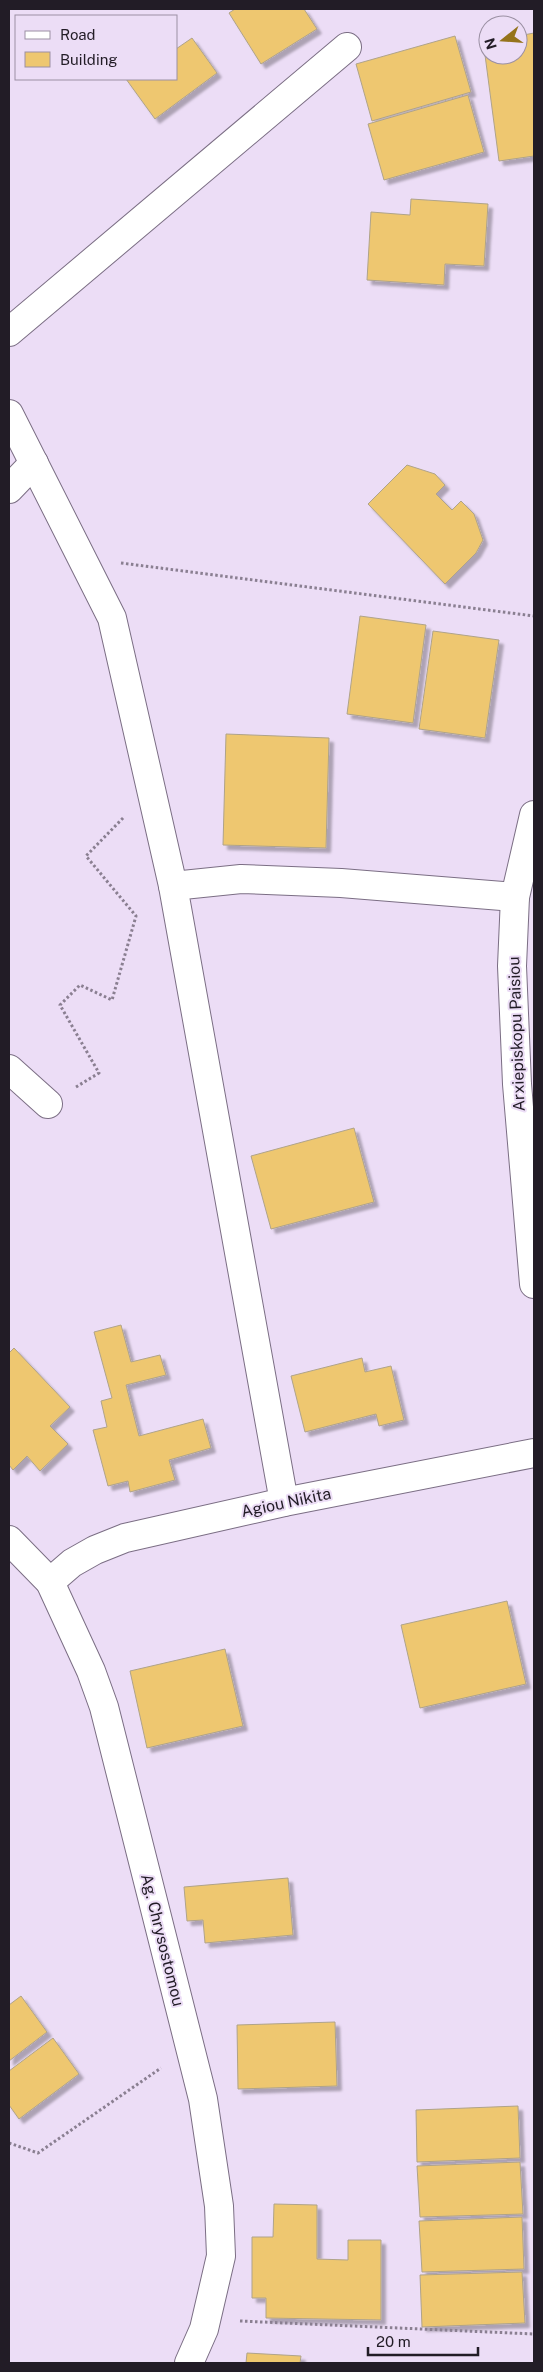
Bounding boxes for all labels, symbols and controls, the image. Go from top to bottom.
legend [15,15,178,80]
north arrow [478,15,528,65]
text: Road [60,26,96,43]
text: N [481,36,500,51]
text: Building [60,51,118,68]
street label: Arxiepiskopu Paisiou [504,956,529,1112]
street label: Agiou Nikita [239,1484,333,1521]
street label: Ag. Chrysostomou [137,1872,188,2008]
scale bar [368,2324,478,2356]
text: 20 m [376,2333,411,2350]

